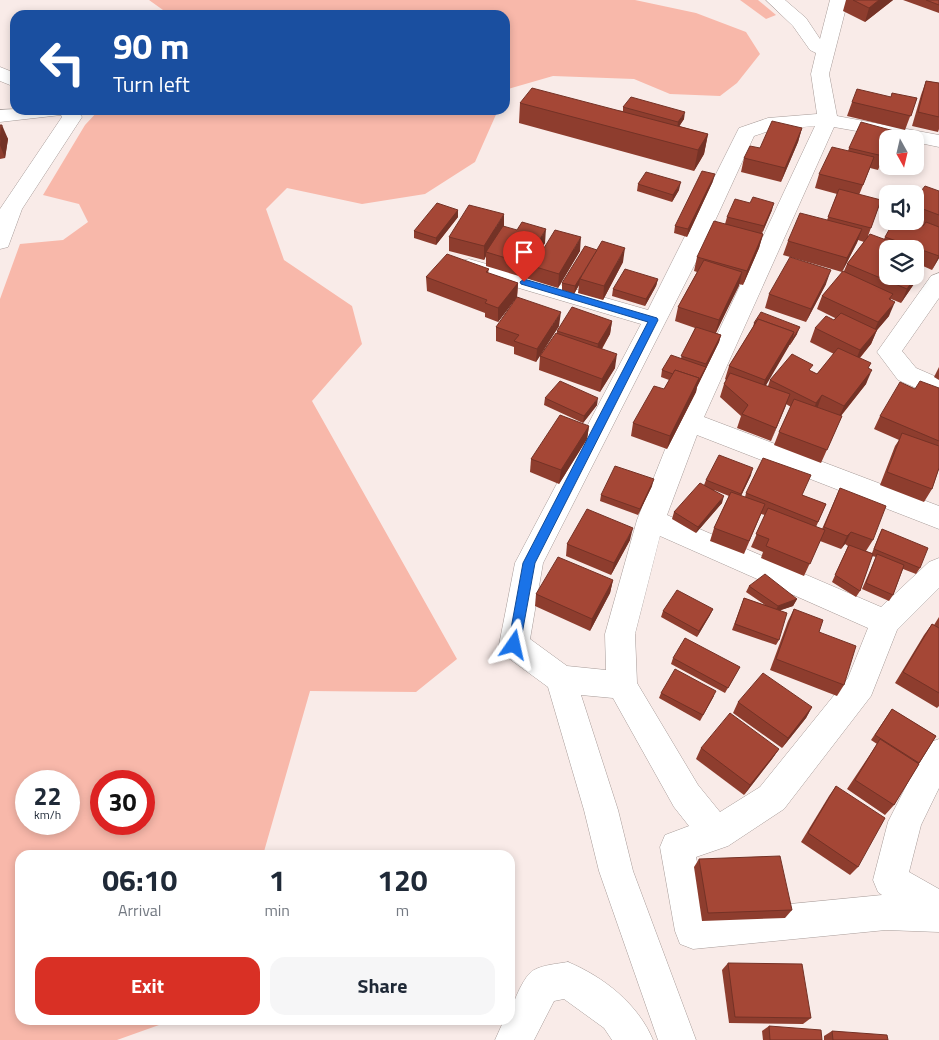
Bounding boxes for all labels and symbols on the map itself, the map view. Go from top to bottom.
north arrow [879,130,924,175]
pin [503,231,545,282]
position arrow [487,618,539,670]
speed limit sign: 30 [90,770,155,835]

